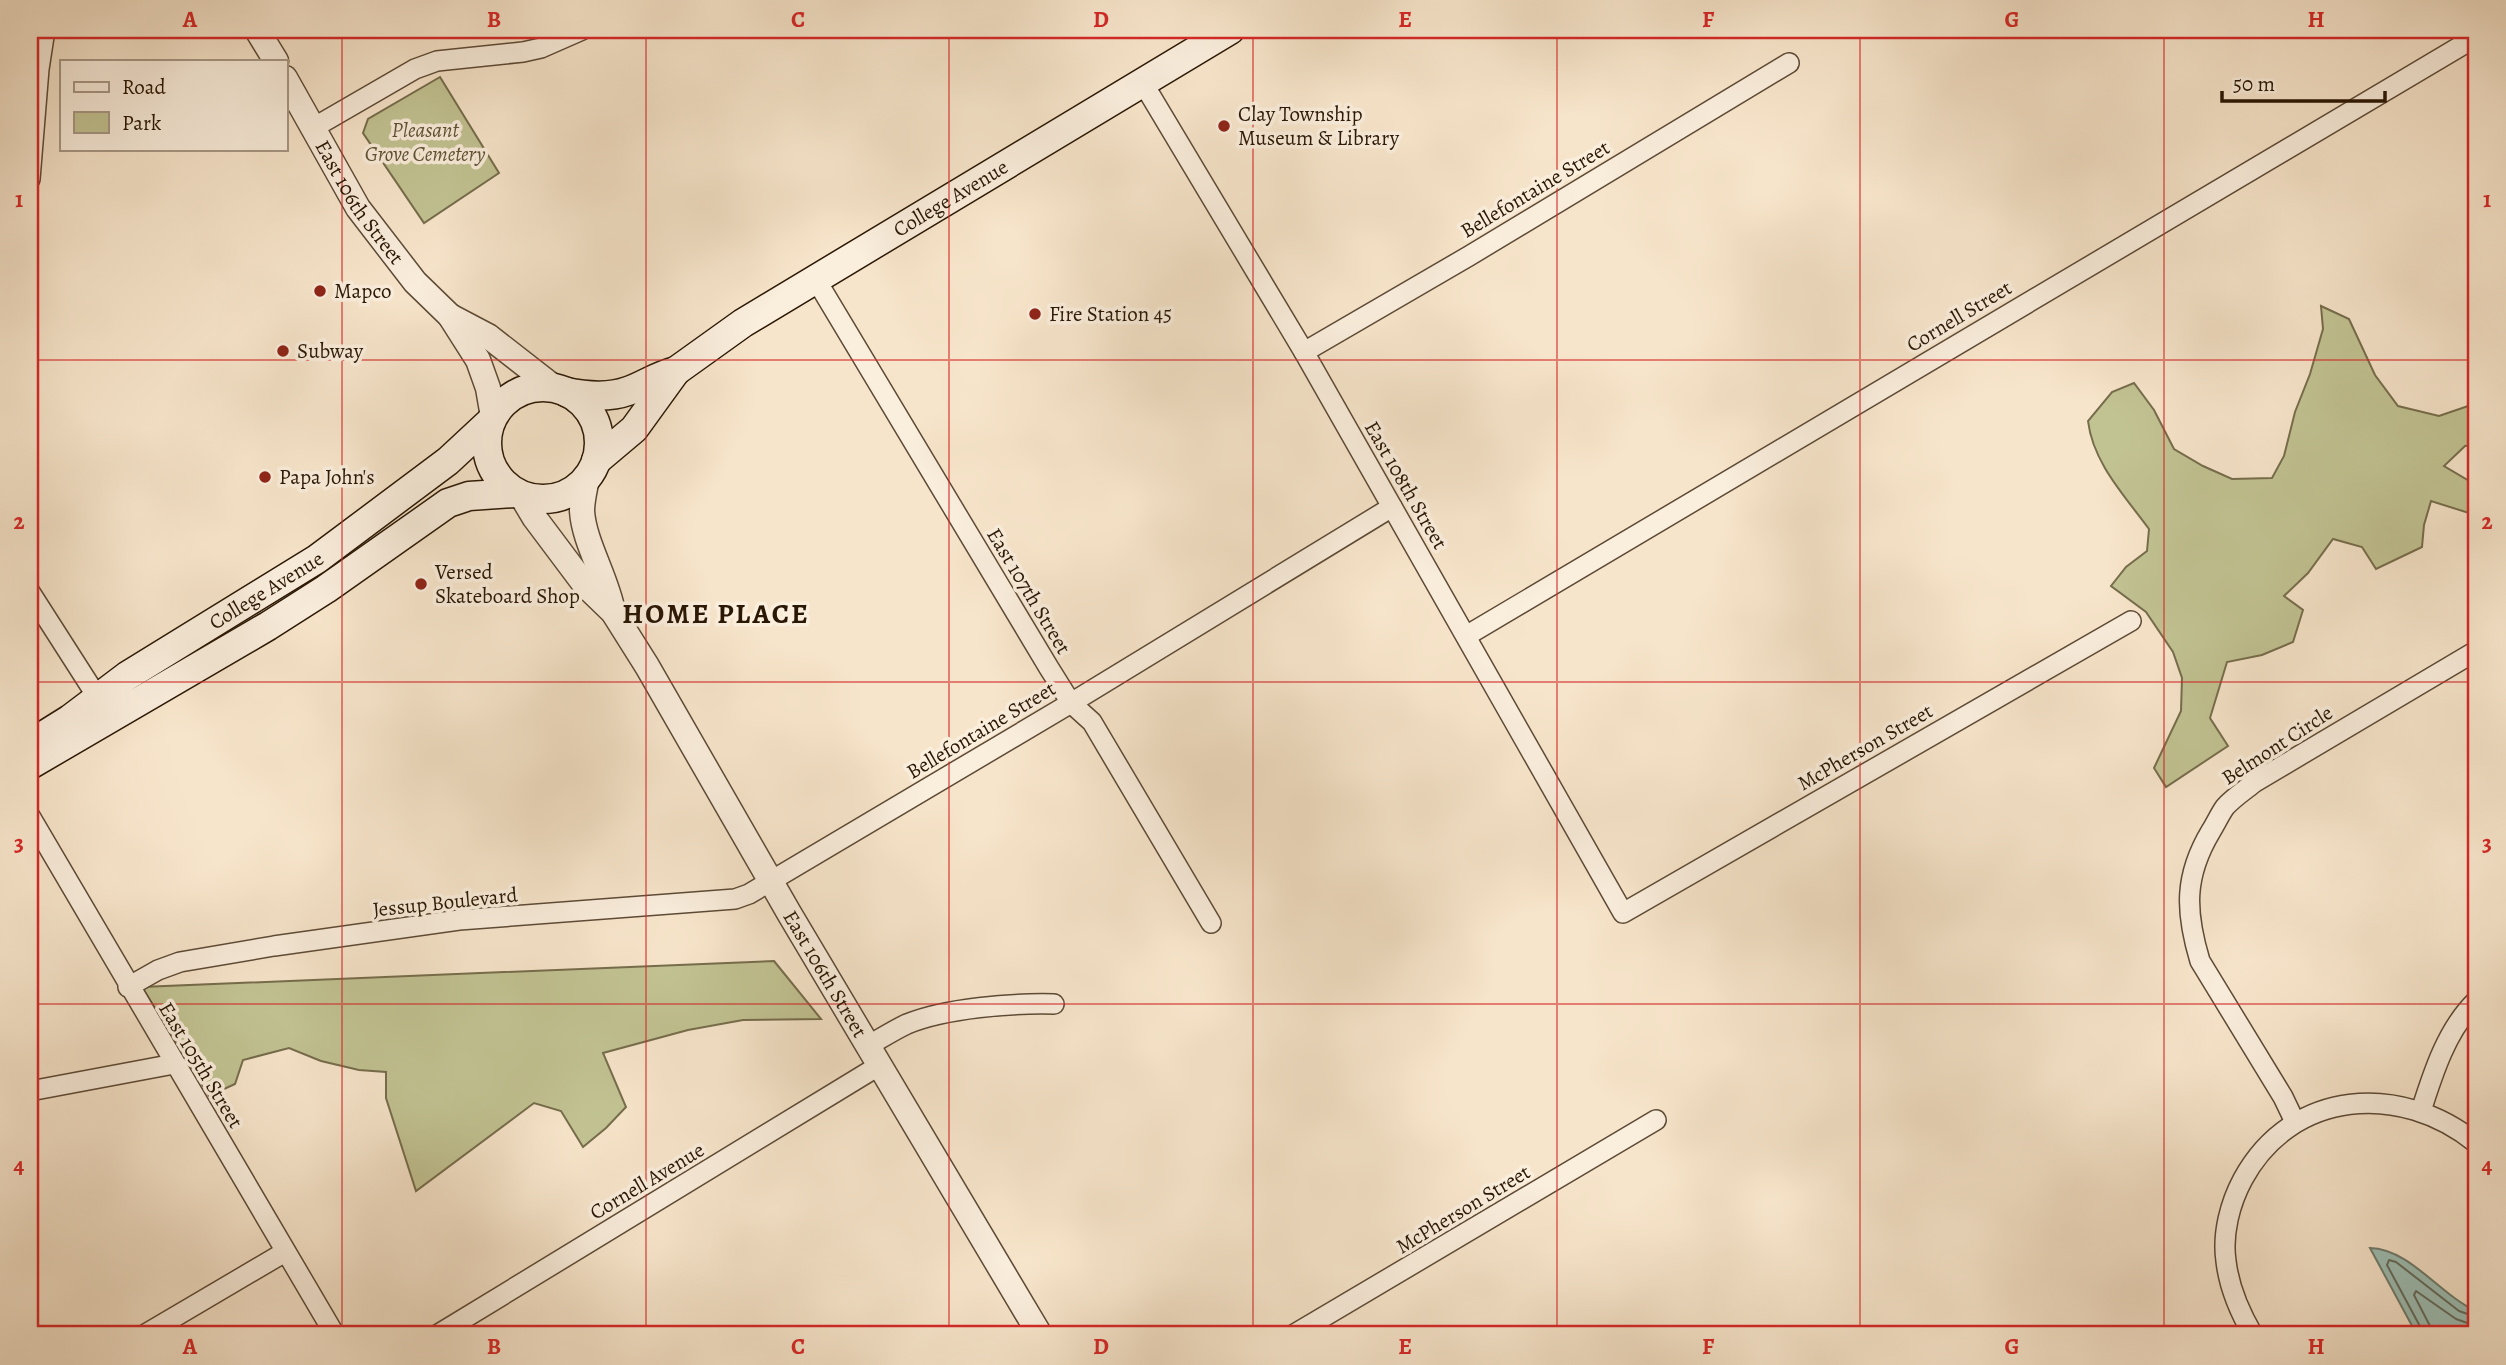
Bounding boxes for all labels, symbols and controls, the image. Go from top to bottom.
text: A [182,4,198,35]
text: B [487,4,501,35]
text: C [791,4,805,35]
text: D [1093,4,1109,35]
text: E [1398,4,1412,35]
text: F [1702,4,1715,35]
text: G [2004,4,2020,35]
text: H [2307,4,2325,35]
legend [60,60,287,150]
scale bar [2222,60,2385,104]
text: 50 m [2233,70,2275,98]
text: Road [122,73,166,101]
place label: Clay Township Museum & Library [1238,100,1400,152]
text: Park [122,109,162,137]
park label: Pleasant Grove Cemetery [365,116,485,168]
marker: Clay Township Museum & Library [1216,118,1232,134]
street label: Bellefontaine Street [1455,133,1615,245]
street label: East 106th Street [309,135,410,270]
street label: College Avenue [888,153,1013,243]
text: 1 [15,184,23,215]
text: 1 [2483,184,2491,215]
street label: Cornell Street [1901,274,2017,358]
place label: Mapco [334,277,392,305]
marker: Mapco [312,283,328,299]
place label: Fire Station 45 [1049,300,1172,328]
marker: Fire Station 45 [1027,306,1043,322]
place label: Subway [297,337,364,365]
marker: Subway [275,343,291,359]
street label: East 108th Street [1358,416,1454,554]
place label: Papa John's [279,463,375,491]
marker: Papa John's [257,469,273,485]
text: 2 [13,506,25,537]
text: 2 [2481,506,2493,537]
street label: East 107th Street [980,523,1078,659]
street label: College Avenue [204,545,329,636]
place label: Versed Skateboard Shop [434,558,580,610]
marker: Versed Skateboard Shop [413,576,429,592]
district label: HOME PLACE [622,595,810,633]
street label: Bellefontaine Street [901,674,1061,786]
street label: McPherson Street [1792,697,1938,797]
street label: Belmont Circle [2216,699,2338,791]
text: 3 [14,828,24,859]
text: 3 [2482,828,2492,859]
street label: Jessup Boulevard [371,880,520,924]
street label: East 106th Street [777,905,874,1043]
street label: East 105th Street [152,997,250,1133]
street label: Cornell Avenue [584,1136,710,1226]
text: 4 [14,1150,25,1181]
text: 4 [2482,1150,2493,1181]
street label: McPherson Street [1391,1158,1535,1260]
text: A [182,1331,198,1362]
text: B [487,1331,501,1362]
text: C [791,1331,805,1362]
text: D [1093,1331,1109,1362]
text: E [1398,1331,1412,1362]
text: F [1702,1331,1715,1362]
text: G [2004,1331,2020,1362]
text: H [2307,1331,2325,1362]

